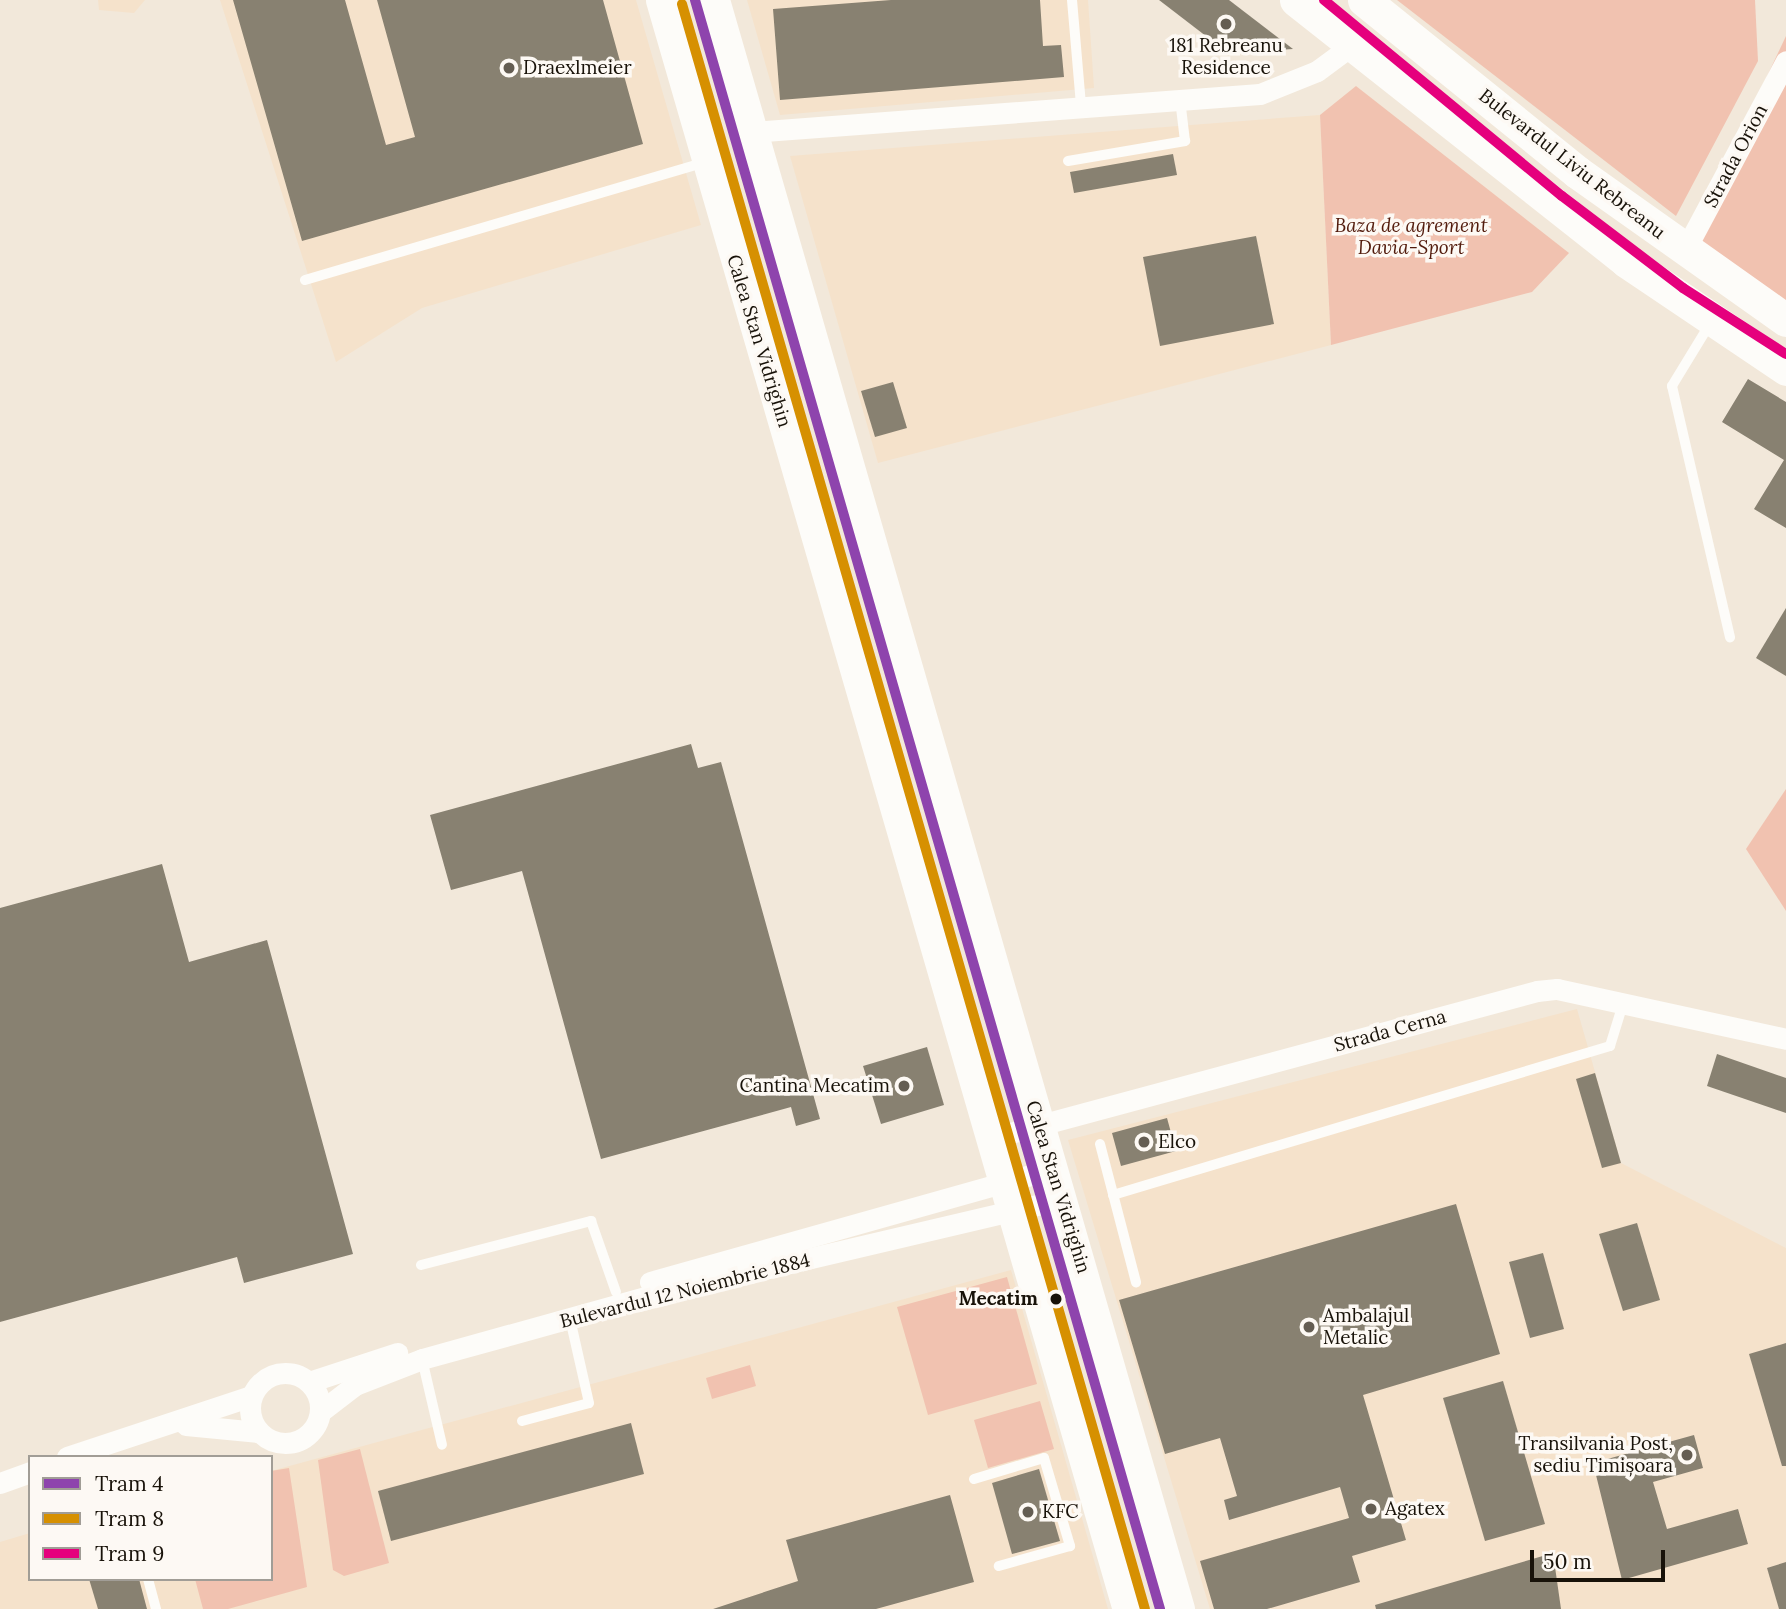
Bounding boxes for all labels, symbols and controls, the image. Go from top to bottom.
marker: 181 Rebreanu Residence [1218,16,1234,32]
place label: 181 Rebreanu Residence [1169,35,1283,79]
place label: Draexlmeier [523,57,632,79]
marker: Draexlmeier [501,60,517,76]
street label: Bulevardul Liviu Rebreanu [1474,84,1670,244]
street label: Strada Orion [1699,101,1773,211]
park label: Baza de agrement Davia-Sport [1334,215,1488,259]
street label: Calea Stan Vidrighin [722,252,796,430]
street label: Strada Cerna [1331,1005,1449,1057]
place label: Cantina Mecatim [740,1075,890,1097]
marker: Cantina Mecatim [896,1078,912,1094]
street label: Calea Stan Vidrighin [1021,1098,1095,1276]
place label: Elco [1158,1131,1196,1153]
marker: Elco [1136,1134,1152,1150]
street label: Bulevardul 12 Noiembrie 1884 [557,1249,813,1333]
marker: Mecatim [1044,1287,1068,1311]
place label: Mecatim [958,1288,1038,1310]
place label: Ambalajul Metalic [1323,1305,1409,1349]
marker: Ambalajul Metalic [1301,1319,1317,1335]
place label: Transilvania Post, sediu Timișoara [1518,1433,1673,1477]
marker: Transilvania Post, sediu Timișoara [1679,1447,1695,1463]
legend [28,1455,273,1581]
text: Tram 4 [95,1470,164,1497]
place label: Agatex [1385,1498,1445,1520]
place label: KFC [1042,1501,1079,1523]
marker: Agatex [1363,1501,1379,1517]
marker: KFC [1020,1504,1036,1520]
text: Tram 8 [95,1505,164,1532]
scale bar [1534,1536,1669,1580]
text: Tram 9 [95,1540,164,1567]
text: 50 m [1543,1548,1592,1575]

